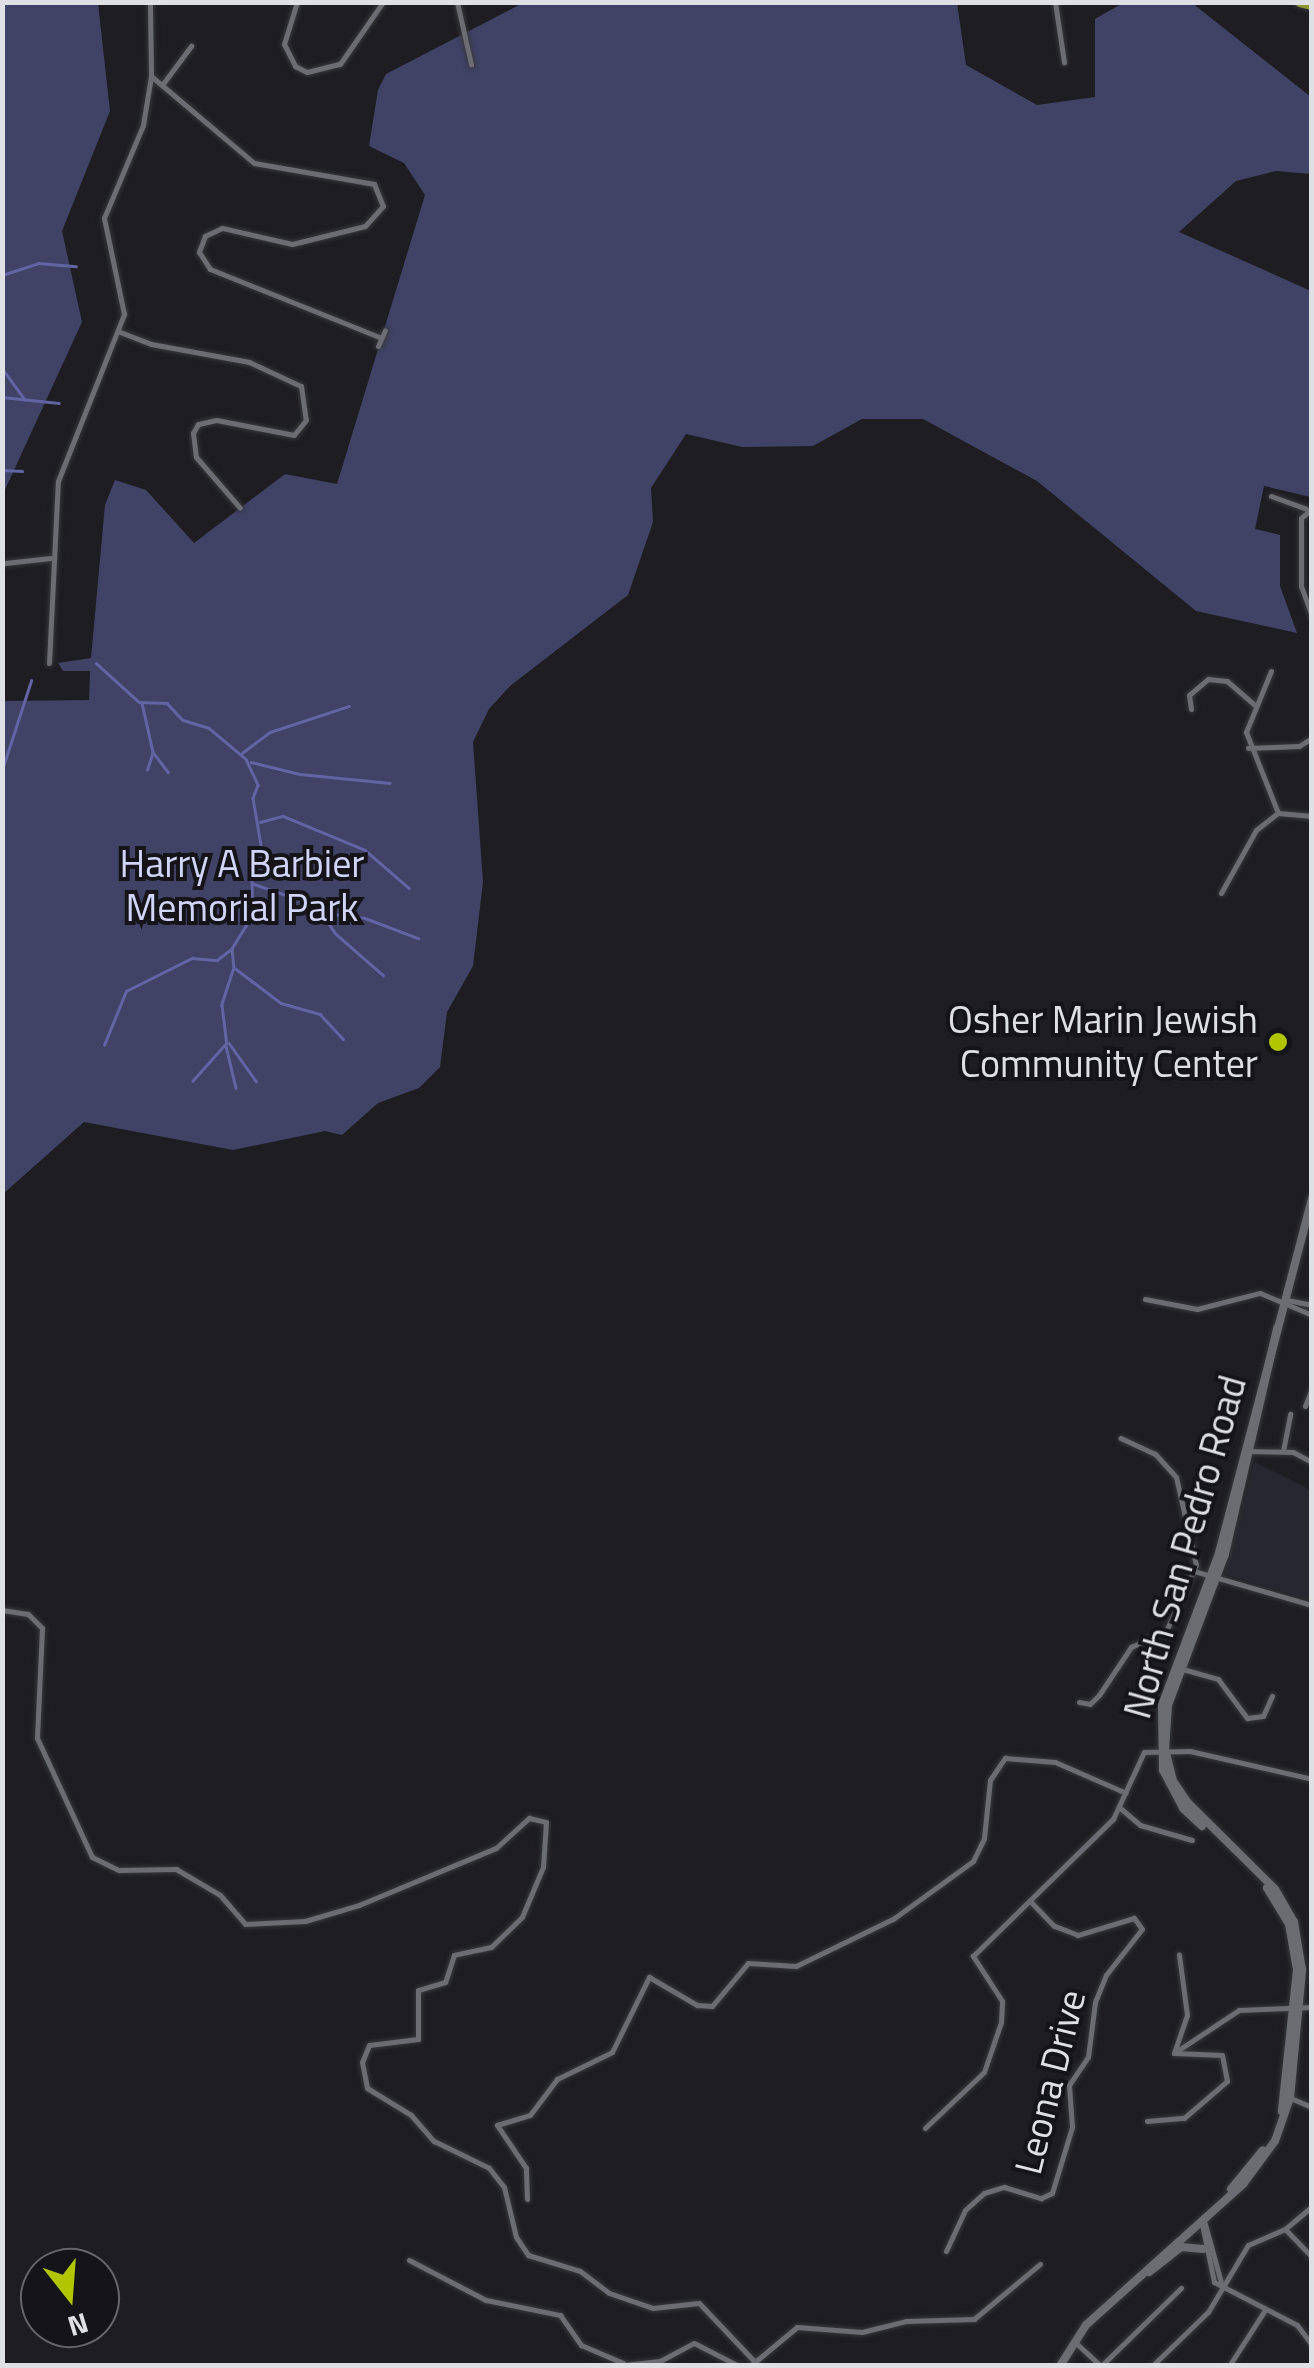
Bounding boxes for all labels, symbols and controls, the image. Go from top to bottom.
park label: Harry A Barbier Memorial Park [120,841,364,931]
place label: Osher Marin Jewish Community Center [948,997,1258,1086]
marker: Osher Marin Jewish Community Center [1267,1031,1289,1053]
street label: North San Pedro Road [1114,1370,1256,1724]
street label: Leona Drive [1005,1985,1095,2179]
north arrow [20,2248,120,2348]
text: N [63,2302,94,2349]

